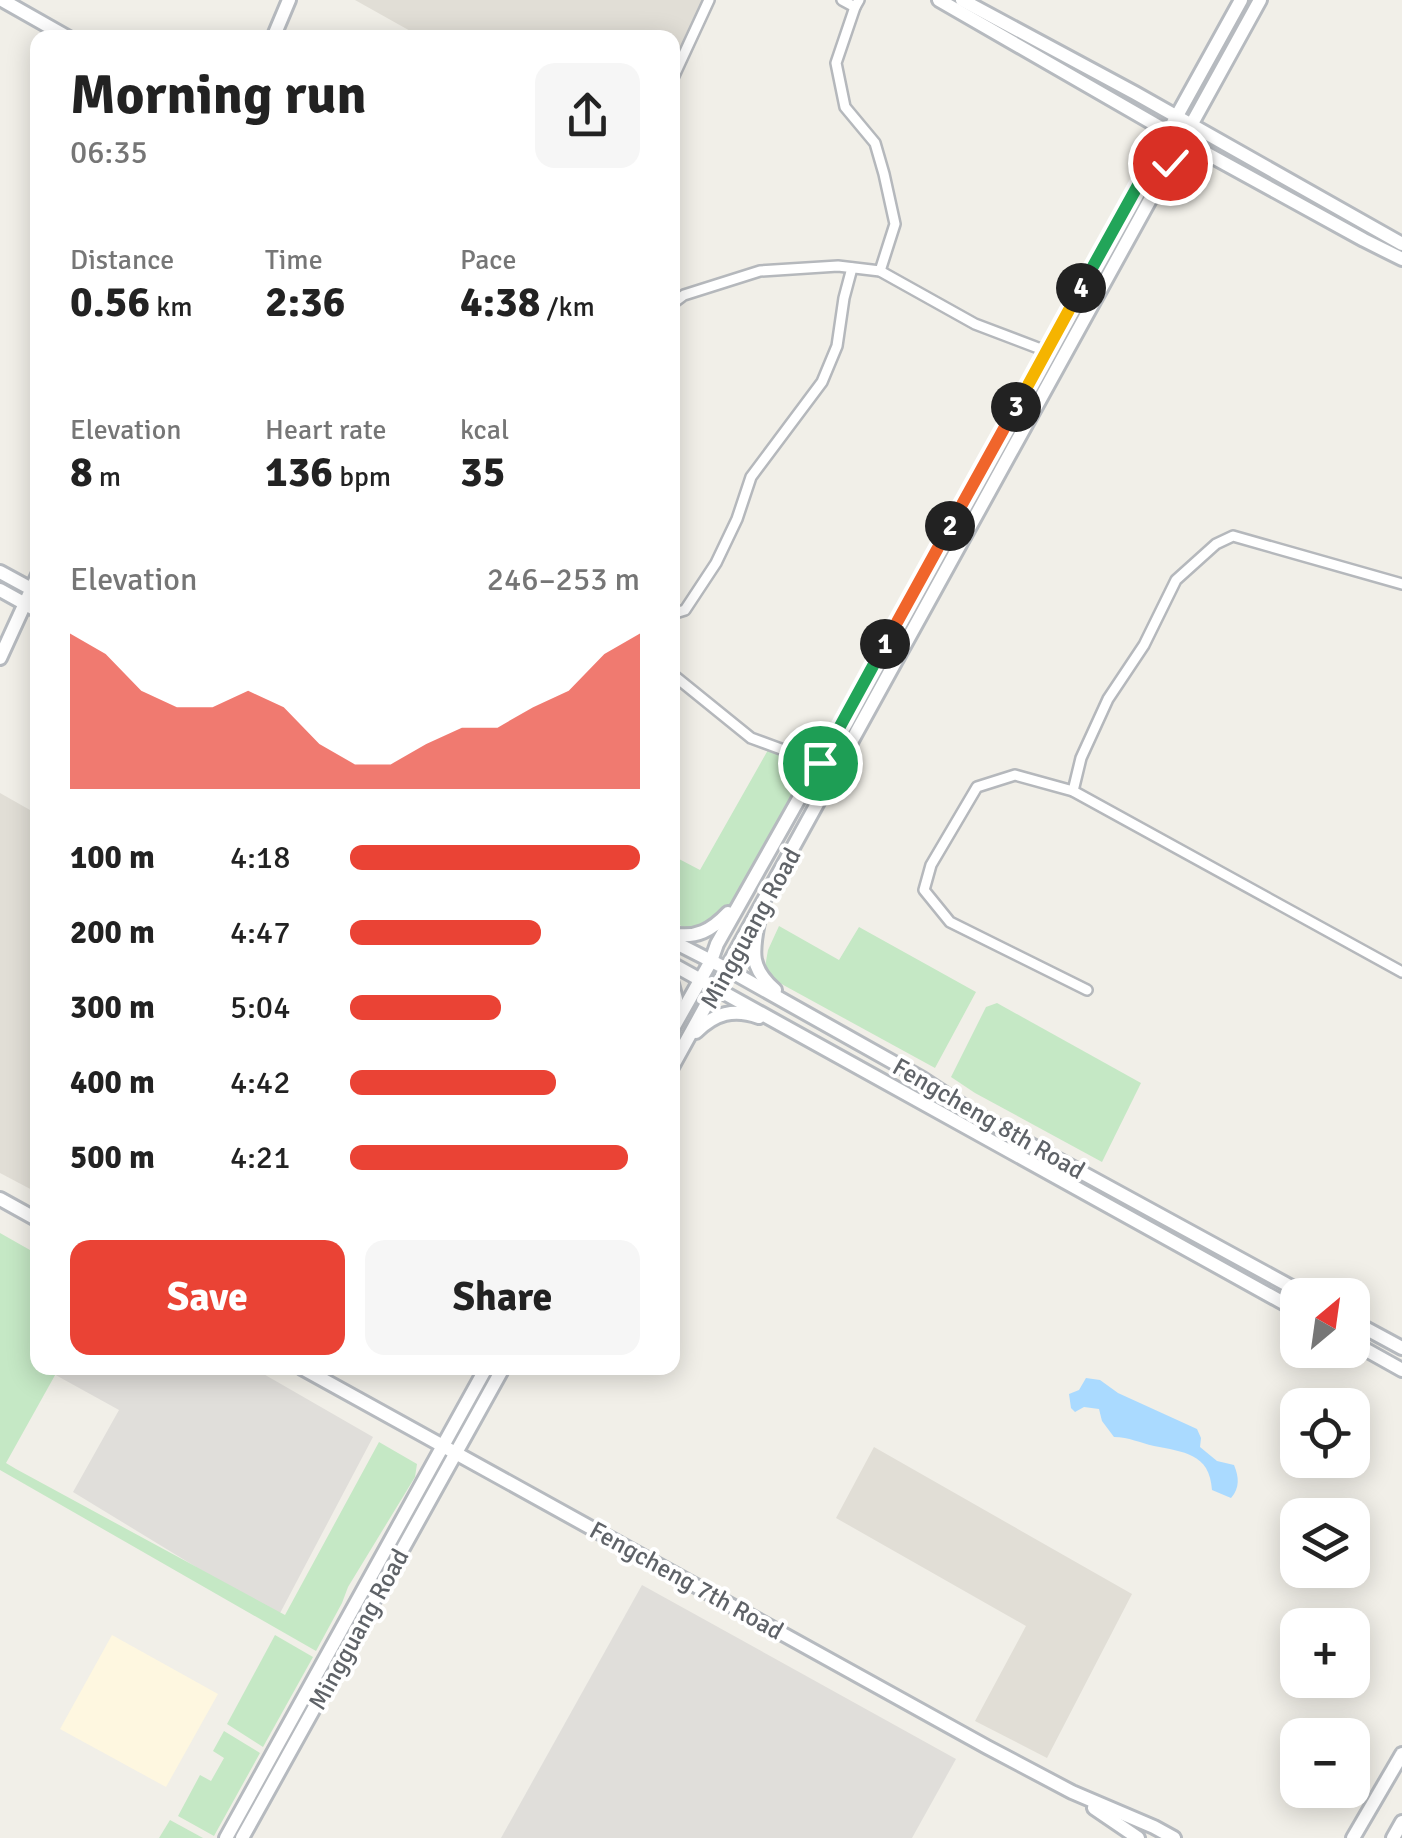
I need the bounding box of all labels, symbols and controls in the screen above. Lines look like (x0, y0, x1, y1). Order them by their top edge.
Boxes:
text: Morning run (70, 61, 367, 129)
button: share (535, 63, 640, 168)
pin (1128, 121, 1213, 206)
text: 06:35 (70, 133, 148, 172)
icon: check (1143, 136, 1198, 191)
text: Distance (70, 243, 174, 277)
text: Time (265, 243, 323, 277)
text: Pace (460, 243, 516, 277)
pin: 4 (1056, 263, 1106, 313)
text: 4 (1073, 271, 1089, 305)
text: 0.56 (70, 277, 150, 328)
text: 2:36 (265, 277, 345, 328)
text: 4:38 (460, 277, 540, 328)
text: km (150, 290, 193, 324)
text: /km (540, 290, 595, 324)
pin: 3 (991, 382, 1041, 432)
text: 3 (1008, 390, 1024, 424)
text: Elevation (70, 413, 182, 447)
text: Heart rate (265, 413, 387, 447)
text: kcal (460, 413, 509, 447)
text: 8 (70, 447, 93, 498)
text: 136 (265, 447, 333, 498)
text: 35 (460, 447, 505, 498)
text: m (93, 460, 121, 494)
text: bpm (333, 460, 391, 494)
pin: 2 (925, 501, 975, 551)
text: 2 (942, 509, 958, 543)
text: Elevation (70, 560, 197, 599)
text: 246–253 m (487, 560, 640, 599)
pin: 1 (860, 619, 910, 669)
text: 1 (877, 627, 893, 661)
pin (778, 721, 863, 806)
icon: arrive (793, 736, 848, 791)
text: 100 m (70, 838, 155, 877)
text: 4:18 (230, 838, 290, 877)
street label: Mingguang Road (693, 842, 807, 1014)
text: 200 m (70, 913, 155, 952)
text: 4:47 (230, 913, 290, 952)
text: 300 m (70, 988, 155, 1027)
text: 5:04 (230, 988, 290, 1027)
street label: Fengcheng 8th Road (887, 1051, 1090, 1186)
text: 400 m (70, 1063, 155, 1102)
text: 4:42 (230, 1063, 290, 1102)
text: 500 m (70, 1138, 155, 1177)
text: 4:21 (230, 1138, 290, 1177)
button: Save (70, 1240, 345, 1355)
button: Share (365, 1240, 640, 1355)
north arrow (1280, 1278, 1370, 1368)
map controls (1280, 1278, 1370, 1808)
button: locate (1280, 1388, 1370, 1478)
button: layers (1280, 1498, 1370, 1588)
street label: Fengcheng 7th Road (584, 1514, 789, 1647)
street label: Mingguang Road (301, 1543, 415, 1715)
button: + (1280, 1608, 1370, 1698)
button: − (1280, 1718, 1370, 1808)

